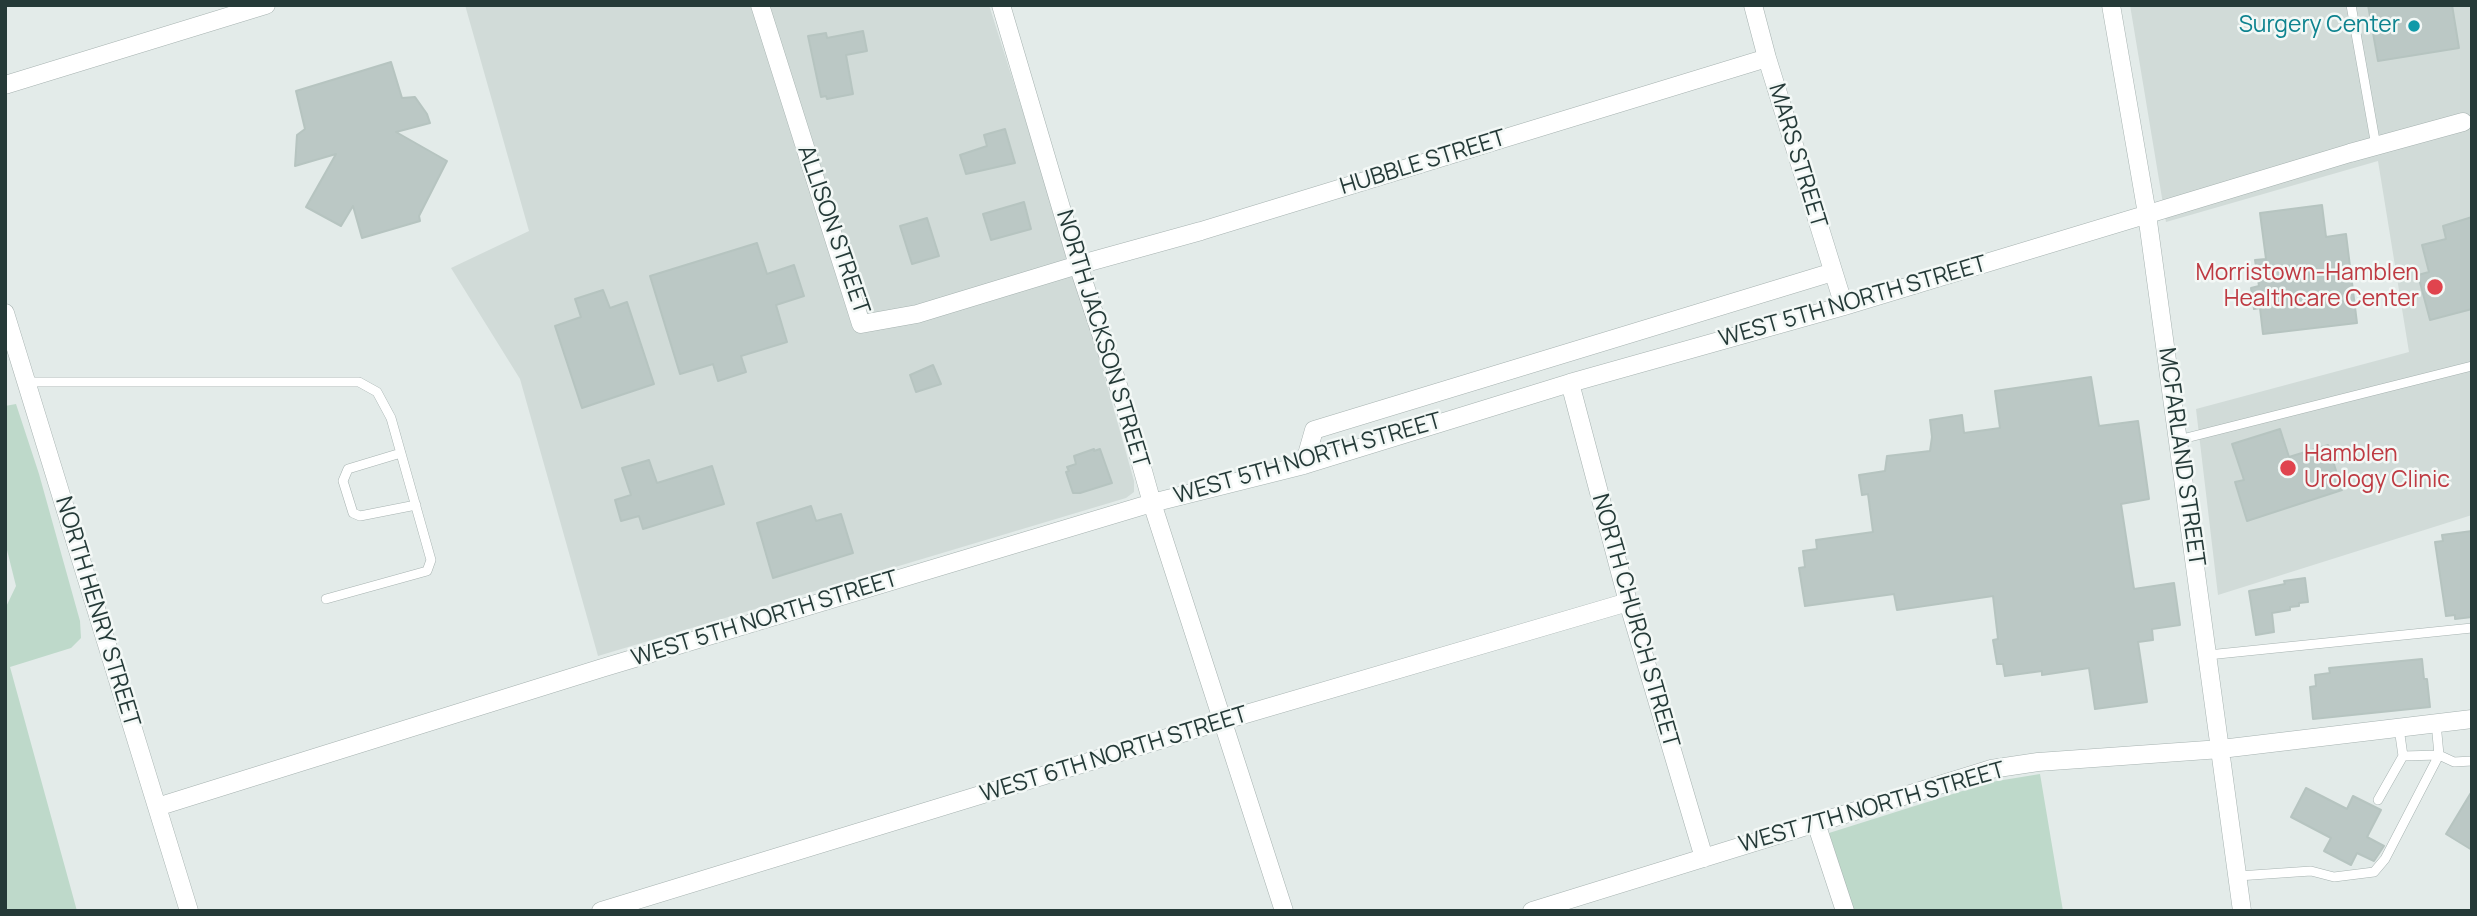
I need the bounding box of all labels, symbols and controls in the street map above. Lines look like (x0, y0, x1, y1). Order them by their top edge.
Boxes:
place label: Surgery Center (2239, 12, 2400, 40)
marker: Surgery Center (2406, 18, 2422, 34)
street label: MARS STREET (1762, 80, 1832, 232)
street label: HUBBLE STREET (1337, 125, 1509, 201)
street label: ALLISON STREET (791, 142, 875, 318)
street label: NORTH JACKSON STREET (1050, 207, 1154, 471)
street label: WEST 5TH NORTH STREET (1716, 251, 1990, 353)
place label: Morristown-Hamblen Healthcare Center (2195, 260, 2419, 314)
marker: Morristown-Hamblen Healthcare Center (2425, 277, 2445, 297)
street label: MCFARLAND STREET (2152, 346, 2210, 568)
street label: WEST 5TH NORTH STREET (1171, 408, 1445, 510)
place label: Hamblen Urology Clinic (2304, 441, 2450, 495)
marker: Hamblen Urology Clinic (2278, 458, 2298, 478)
street label: NORTH CHURCH STREET (1586, 491, 1684, 751)
street label: NORTH HENRY STREET (49, 493, 145, 731)
street label: WEST 5TH NORTH STREET (628, 565, 902, 673)
street label: WEST 6TH NORTH STREET (977, 701, 1251, 809)
street label: WEST 7TH NORTH STREET (1736, 757, 2008, 859)

